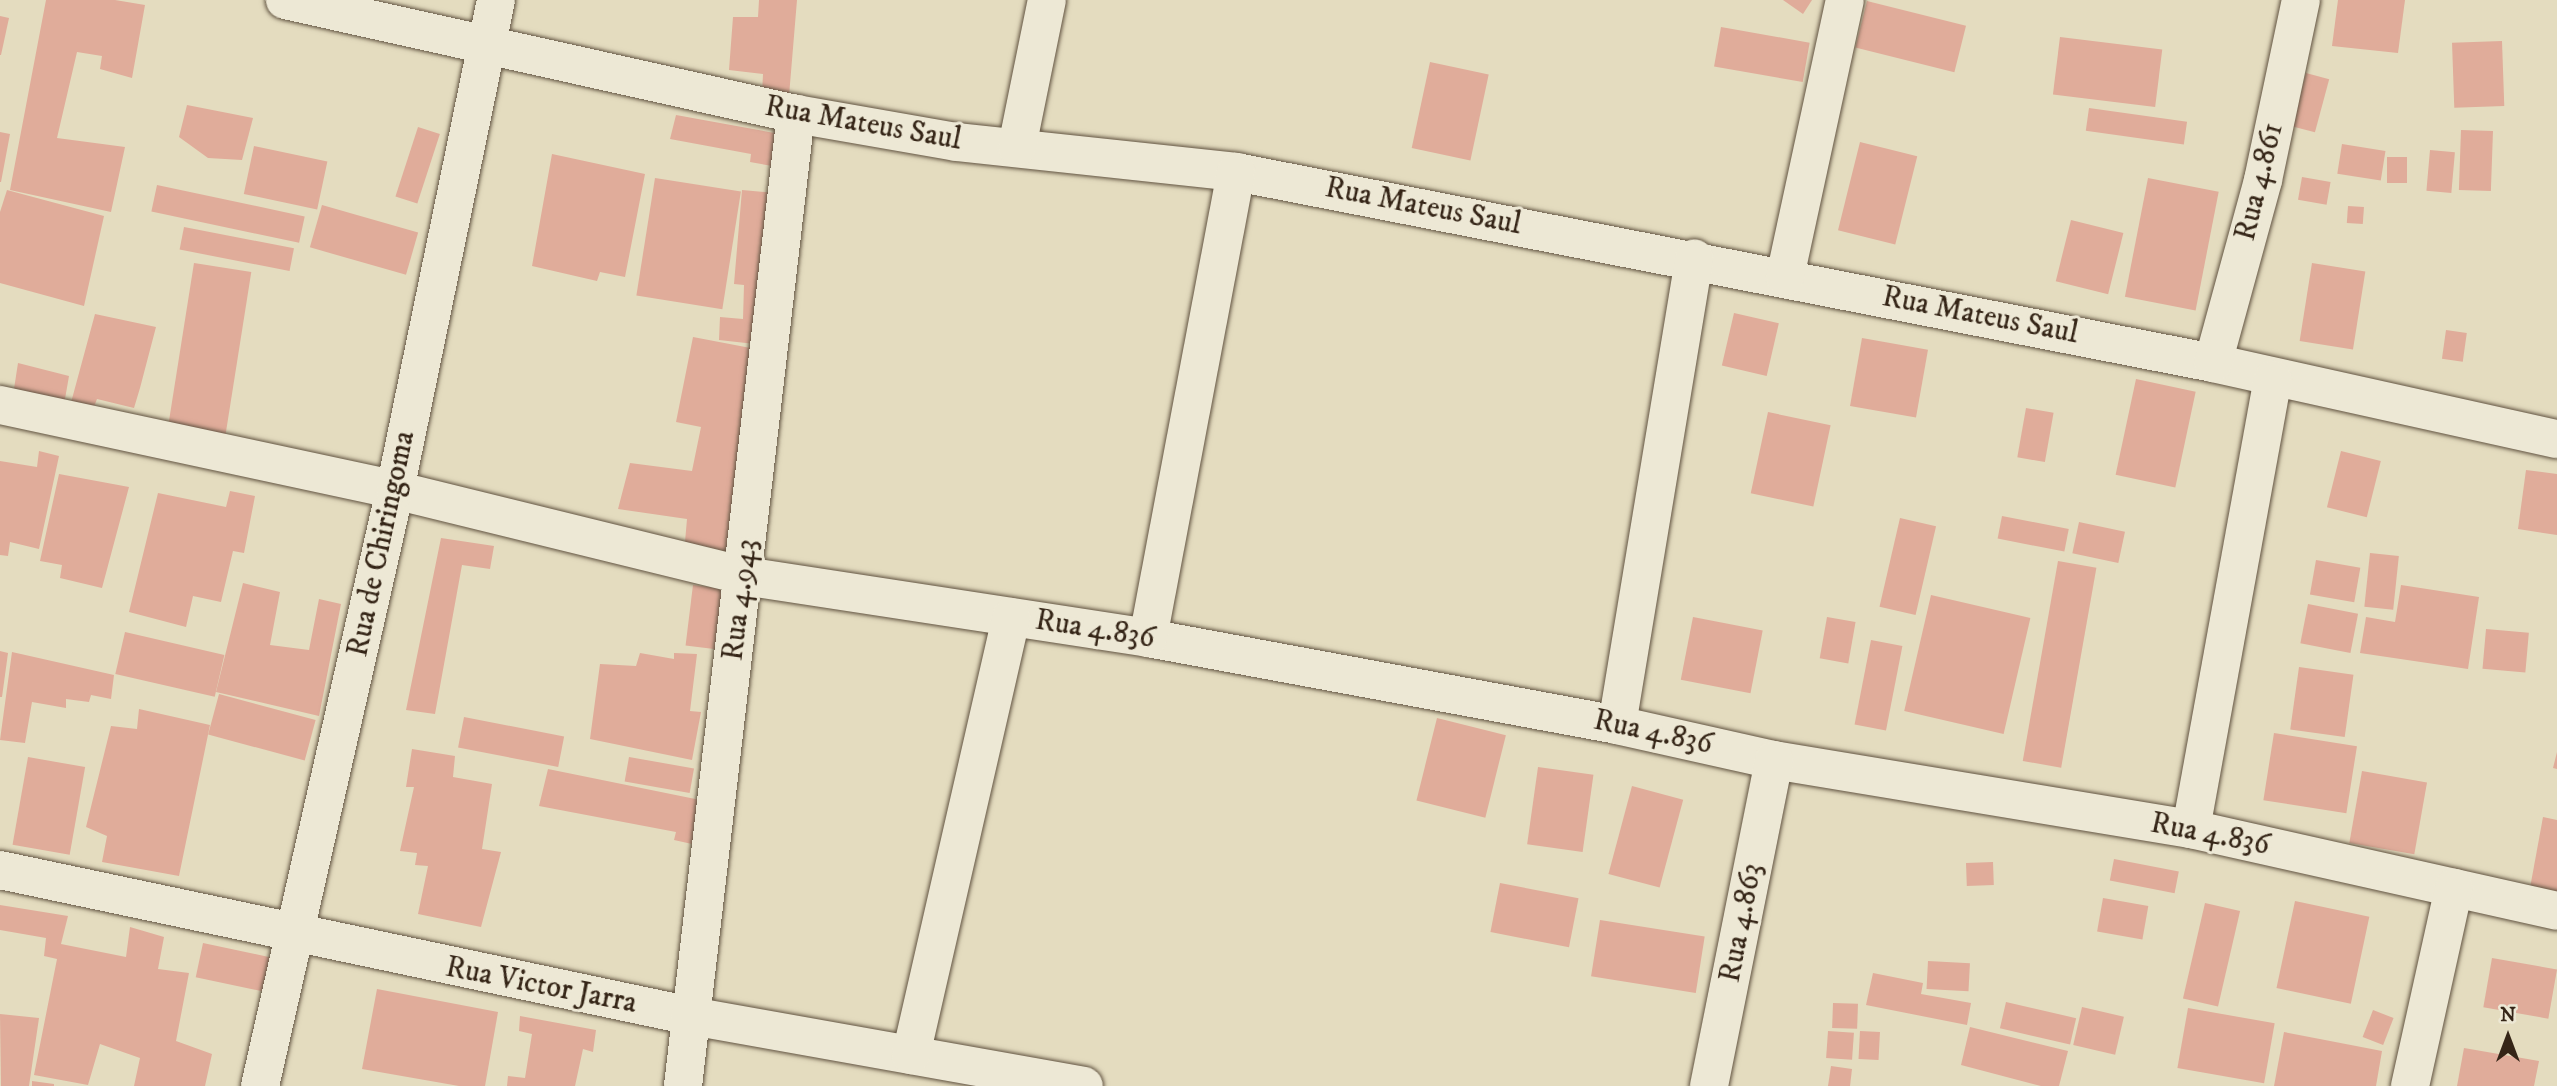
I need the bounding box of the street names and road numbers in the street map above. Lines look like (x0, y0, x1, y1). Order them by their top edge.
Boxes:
street label: Rua Mateus Saul (762, 89, 964, 159)
street label: Rua 4.861 (2228, 119, 2292, 245)
street label: Rua Mateus Saul (1322, 170, 1524, 244)
street label: Rua Mateus Saul (1879, 279, 2081, 353)
street label: Rua de Chiringoma (340, 428, 424, 660)
street label: Rua 4.943 (716, 537, 766, 663)
street label: Rua 4.836 (1033, 603, 1157, 657)
street label: Rua 4.836 (1590, 703, 1716, 763)
street label: Rua 4.836 (2147, 806, 2273, 864)
street label: Rua 4.863 (1713, 860, 1771, 986)
street label: Rua Victor Jarra (442, 950, 640, 1022)

